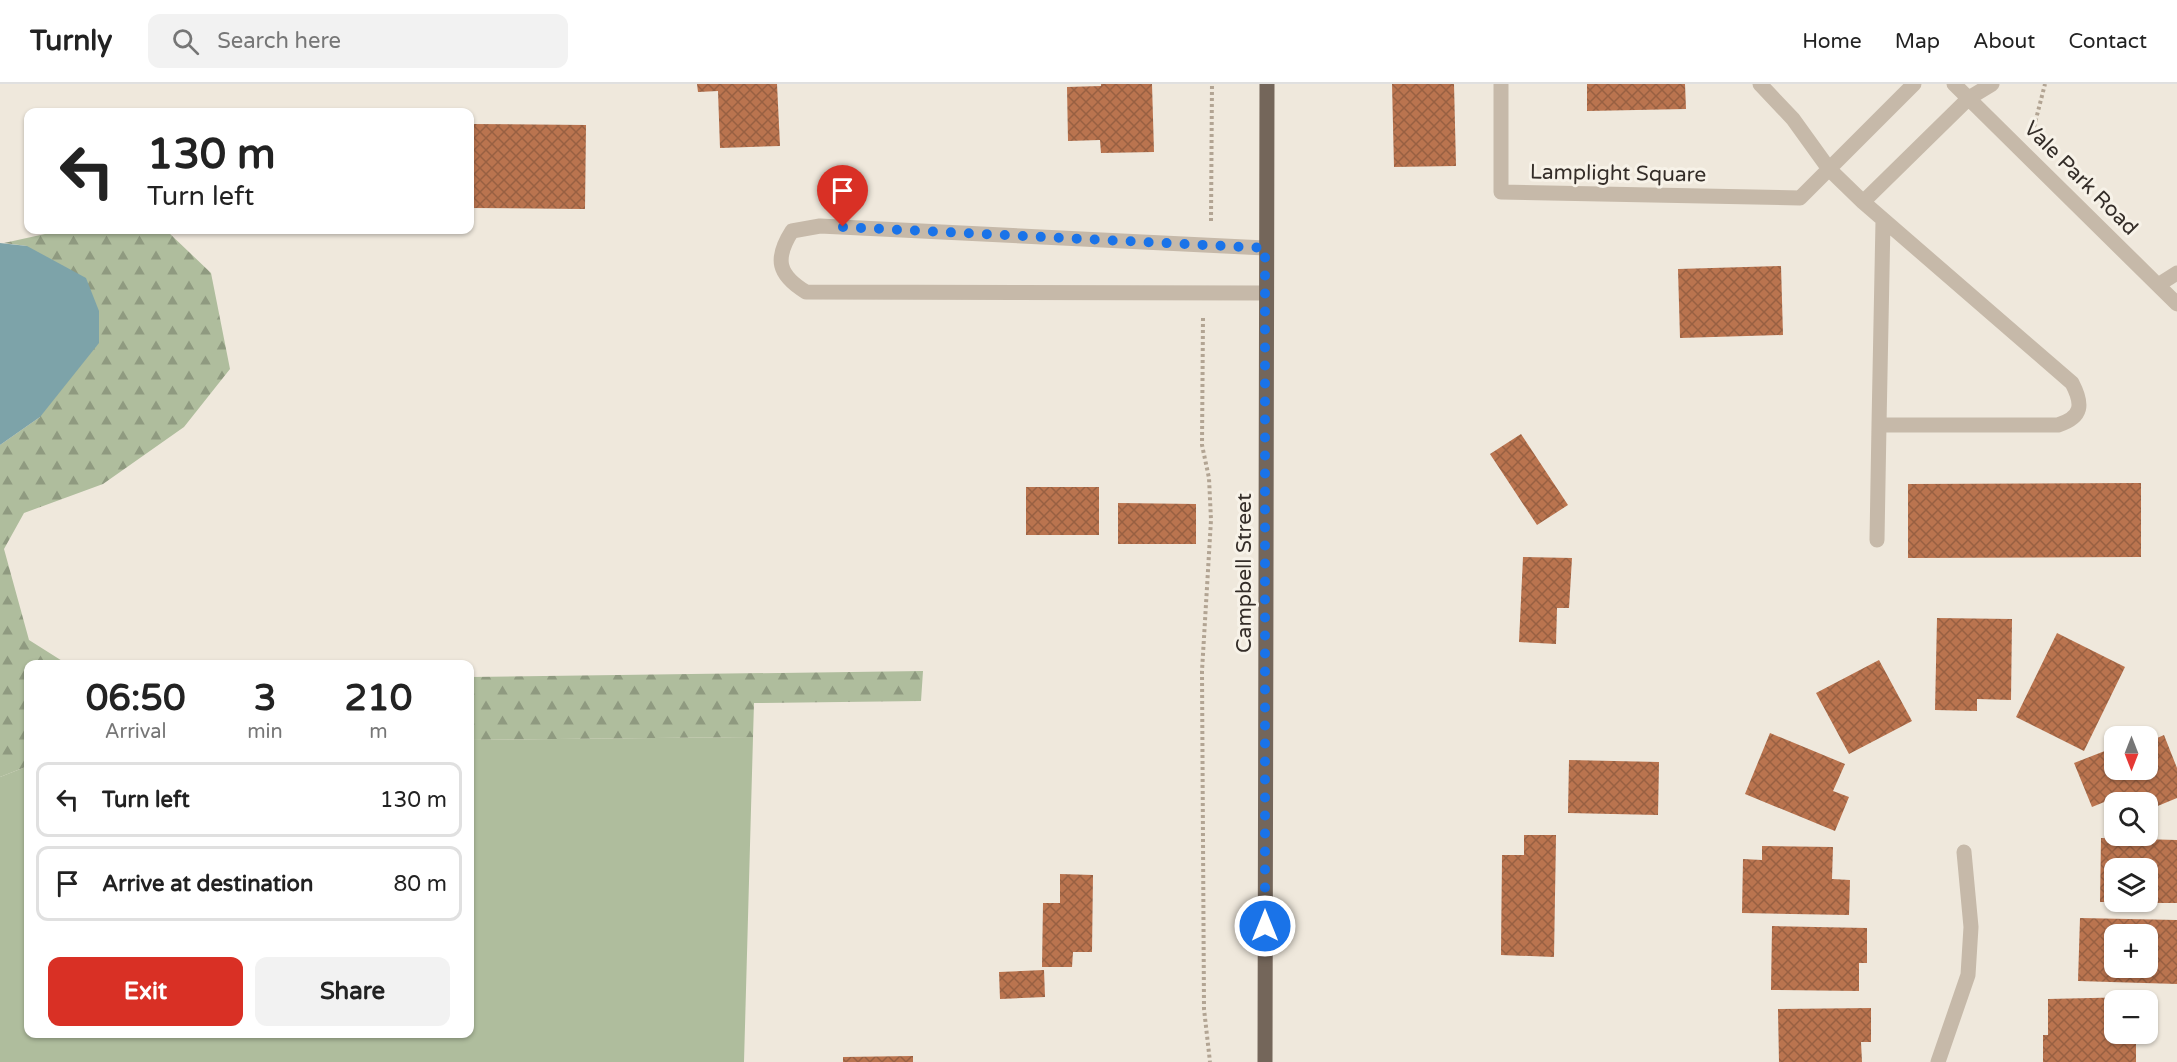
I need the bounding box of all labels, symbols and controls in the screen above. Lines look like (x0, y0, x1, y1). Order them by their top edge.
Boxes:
search box (148, 14, 568, 68)
text: Turnly (30, 24, 112, 58)
icon: search (169, 25, 202, 58)
text: Search here (217, 28, 341, 54)
text: Home (1802, 29, 1862, 54)
text: Map (1895, 29, 1940, 54)
text: About (1973, 29, 2035, 54)
text: Contact (2068, 29, 2147, 54)
street label: Vale Park Road (2018, 116, 2143, 241)
text: 130 m (147, 129, 276, 180)
icon: left (48, 132, 126, 210)
street label: Lamplight Square (1530, 159, 1707, 188)
pin (817, 165, 868, 227)
icon: arrive (826, 174, 859, 207)
text: Turn left (147, 180, 254, 213)
street label: Campbell Street (1232, 493, 1257, 653)
text: 06:50 (86, 677, 186, 720)
text: 3 (254, 677, 276, 720)
text: 210 (344, 677, 412, 720)
text: Arrival (105, 720, 167, 744)
text: min (247, 720, 283, 744)
text: m (369, 720, 388, 744)
north arrow (2104, 726, 2158, 780)
map controls (2104, 726, 2158, 1044)
icon: left (51, 783, 84, 816)
text: Turn left (102, 787, 190, 813)
text: 130 m (380, 787, 447, 813)
button: search (2104, 792, 2158, 846)
button: layers (2104, 858, 2158, 912)
icon: arrive (51, 867, 84, 900)
text: Arrive at destination (102, 871, 313, 897)
text: 80 m (393, 871, 447, 897)
position arrow (1233, 894, 1297, 958)
button: + (2104, 924, 2158, 978)
button: Exit (48, 957, 243, 1026)
button: Share (255, 957, 450, 1026)
button: − (2104, 990, 2158, 1044)

